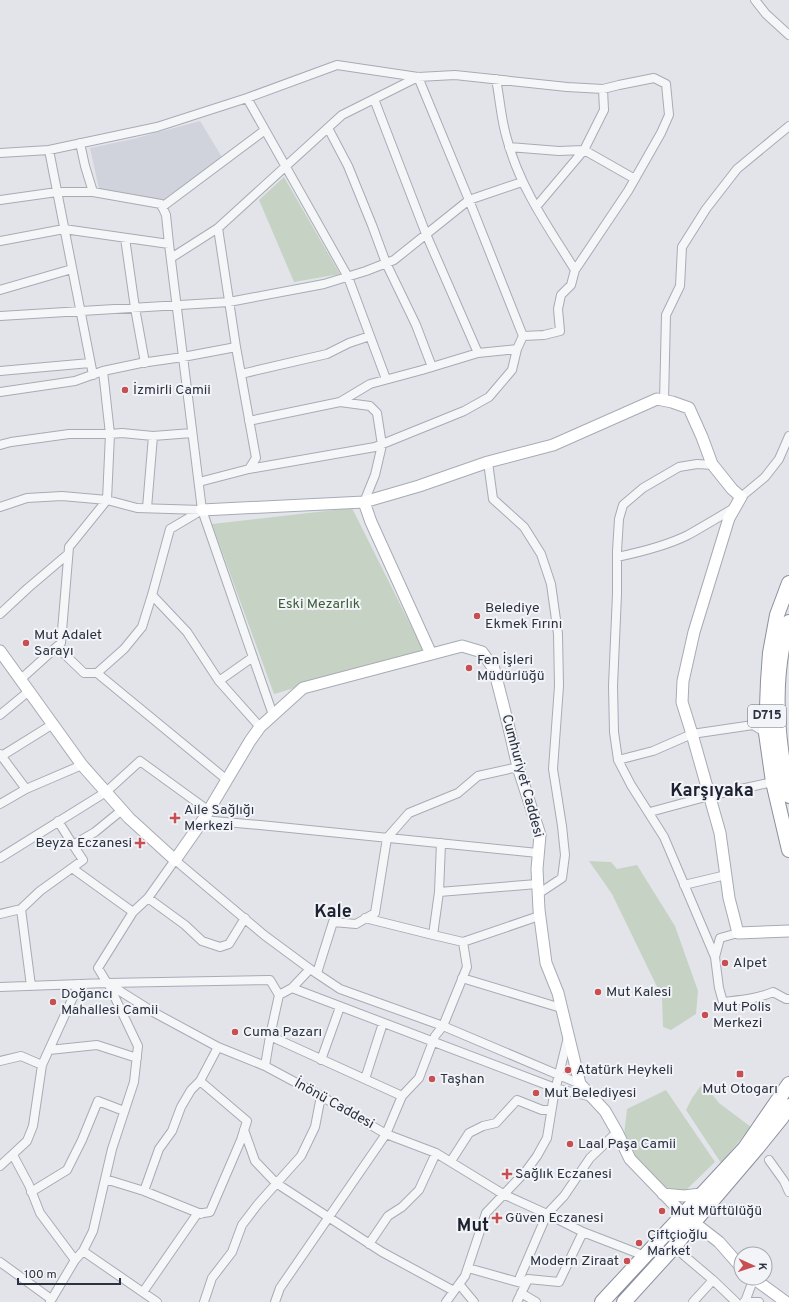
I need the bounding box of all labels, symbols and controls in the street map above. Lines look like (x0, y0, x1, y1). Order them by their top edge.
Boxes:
place label: İzmirli Camii (133, 381, 211, 399)
marker: İzmirli Camii (120, 385, 130, 395)
park label: Eski Mezarlık (278, 596, 360, 613)
place label: Belediye Ekmek Fırını (485, 600, 562, 633)
marker: Belediye Ekmek Fırını (472, 611, 482, 621)
place label: Mut Adalet Sarayı (34, 627, 102, 660)
marker: Mut Adalet Sarayı (21, 638, 31, 648)
place label: Fen İşleri Müdürlüğü (477, 651, 545, 685)
marker: Fen İşleri Müdürlüğü (464, 663, 474, 673)
road number: D715 (748, 705, 786, 727)
street label: Cumhuriyet Caddesi (497, 713, 547, 839)
district label: Karşıyaka (670, 780, 754, 803)
place label: Aile Sağlığı Merkezi (184, 802, 254, 835)
marker: Aile Sağlığı Merkezi (169, 812, 181, 824)
place label: Beyza Eczanesi (35, 835, 132, 852)
marker: Beyza Eczanesi (135, 838, 145, 848)
district label: Kale (314, 901, 352, 924)
place label: Alpet (733, 955, 767, 972)
marker: Alpet (720, 958, 730, 968)
place label: Mut Kalesi (606, 984, 671, 1001)
place label: Doğancı Mahallesi Camii (61, 986, 158, 1019)
marker: Mut Kalesi (593, 987, 603, 997)
marker: Doğancı Mahallesi Camii (48, 997, 58, 1007)
place label: Mut Polis Merkezi (713, 999, 771, 1032)
marker: Mut Polis Merkezi (700, 1010, 710, 1020)
place label: Cuma Pazarı (243, 1024, 322, 1041)
marker: Cuma Pazarı (230, 1027, 240, 1037)
place label: Atatürk Heykeli (576, 1062, 673, 1079)
marker: Atatürk Heykeli (563, 1065, 573, 1075)
marker: Mut Otogarı (735, 1069, 745, 1079)
place label: Taşhan (440, 1071, 485, 1088)
street label: İnönü Caddesi (291, 1074, 378, 1133)
marker: Taşhan (427, 1074, 437, 1084)
place label: Mut Otogarı (702, 1081, 778, 1098)
place label: Mut Belediyesi (544, 1085, 636, 1102)
marker: Mut Belediyesi (531, 1088, 541, 1098)
place label: Laal Paşa Camii (578, 1136, 676, 1153)
marker: Laal Paşa Camii (565, 1139, 575, 1149)
place label: Sağlık Eczanesi (515, 1166, 612, 1183)
marker: Sağlık Eczanesi (502, 1169, 512, 1179)
place label: Mut Müftülüğü (670, 1203, 762, 1220)
marker: Mut Müftülüğü (657, 1206, 667, 1216)
place label: Güven Eczanesi (505, 1210, 603, 1227)
marker: Güven Eczanesi (492, 1213, 502, 1223)
district label: Mut (457, 1215, 489, 1238)
place label: Çiftçioğlu Market (647, 1227, 708, 1260)
marker: Çiftçioğlu Market (634, 1238, 644, 1248)
north arrow (733, 1246, 773, 1286)
place label: Modern Ziraat (530, 1253, 619, 1270)
marker: Modern Ziraat (622, 1256, 632, 1266)
scale bar (18, 1260, 120, 1286)
text: K (755, 1262, 769, 1271)
text: 100 m (24, 1267, 57, 1283)

